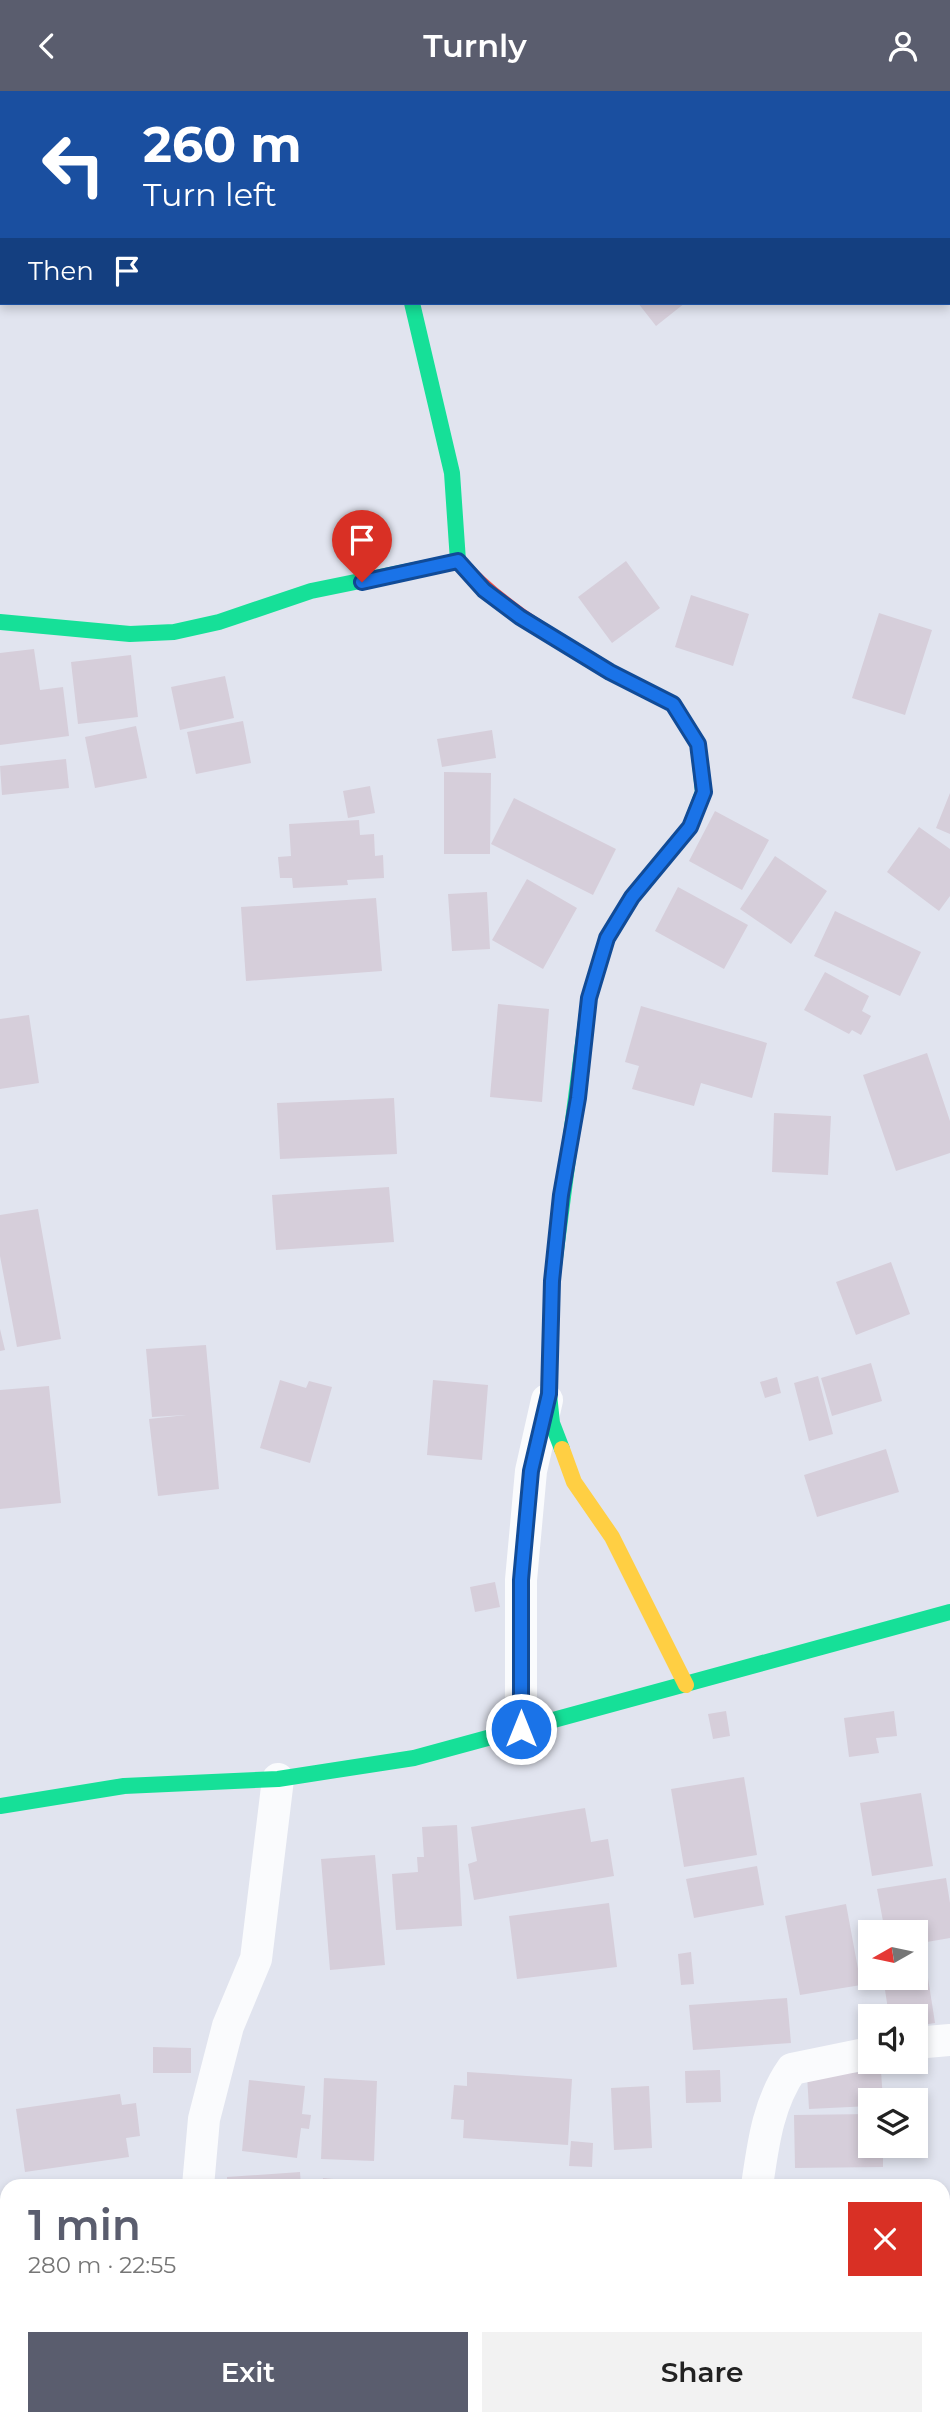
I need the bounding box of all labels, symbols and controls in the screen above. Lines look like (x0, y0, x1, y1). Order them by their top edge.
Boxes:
text: Turnly (423, 26, 527, 65)
icon: back (28, 27, 66, 65)
icon: person (884, 27, 922, 65)
text: 260 m (143, 115, 302, 174)
icon: left (28, 119, 119, 210)
text: Turn left (143, 175, 277, 214)
icon: arrive (108, 252, 146, 290)
text: Then (28, 255, 94, 287)
pin (332, 510, 392, 582)
icon: arrive (343, 521, 381, 559)
position arrow (484, 1692, 558, 1766)
north arrow (858, 1920, 928, 1990)
map controls (858, 1920, 928, 2158)
button: sound (858, 2004, 928, 2074)
button: layers (858, 2088, 928, 2158)
text: 1 min (28, 2199, 141, 2251)
button: close (848, 2202, 922, 2276)
text: 280 m · 22:55 (28, 2251, 176, 2279)
button: Exit (28, 2332, 468, 2412)
button: Share (482, 2332, 922, 2412)

